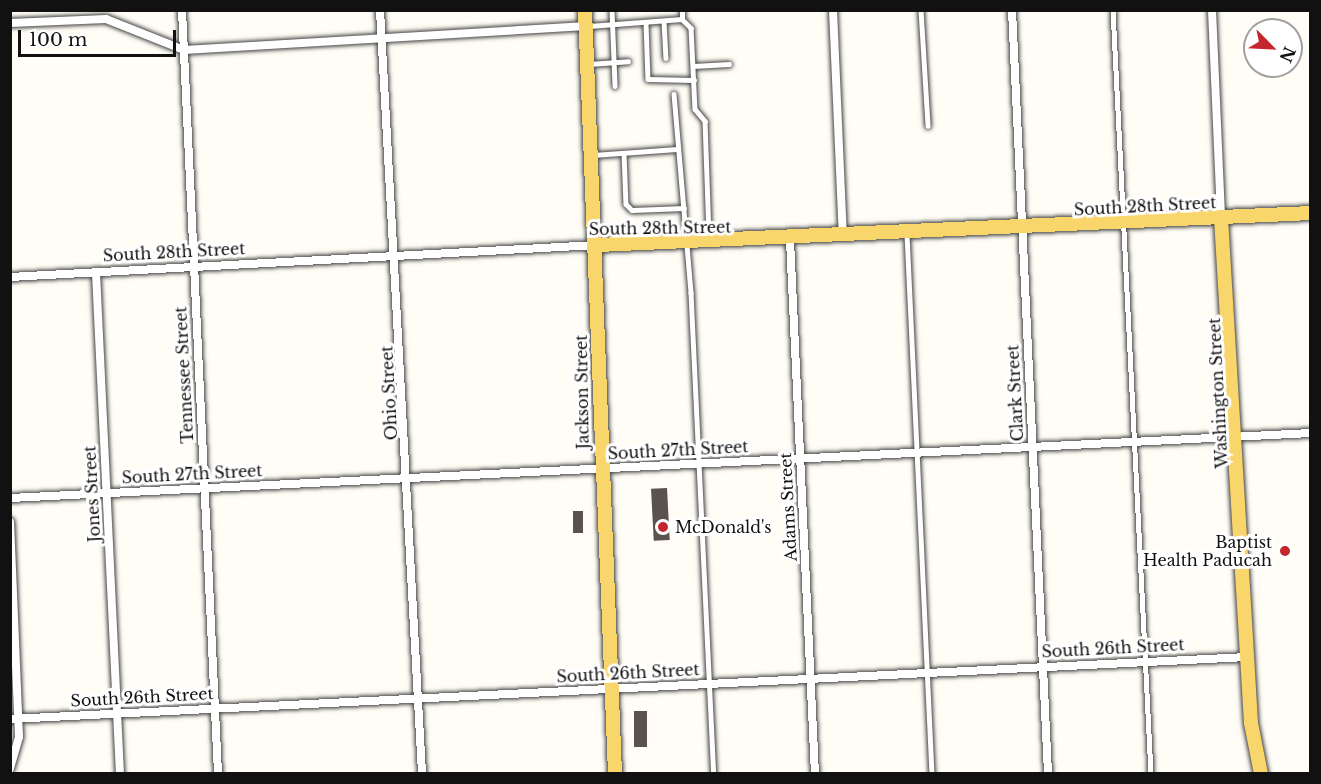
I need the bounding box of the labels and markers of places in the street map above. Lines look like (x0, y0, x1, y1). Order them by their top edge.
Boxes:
place label: McDonald's (675, 517, 772, 537)
marker: McDonald's (656, 520, 670, 534)
place label: Baptist Health Paducah (1143, 532, 1272, 570)
marker: Baptist Health Paducah (1276, 542, 1294, 560)

